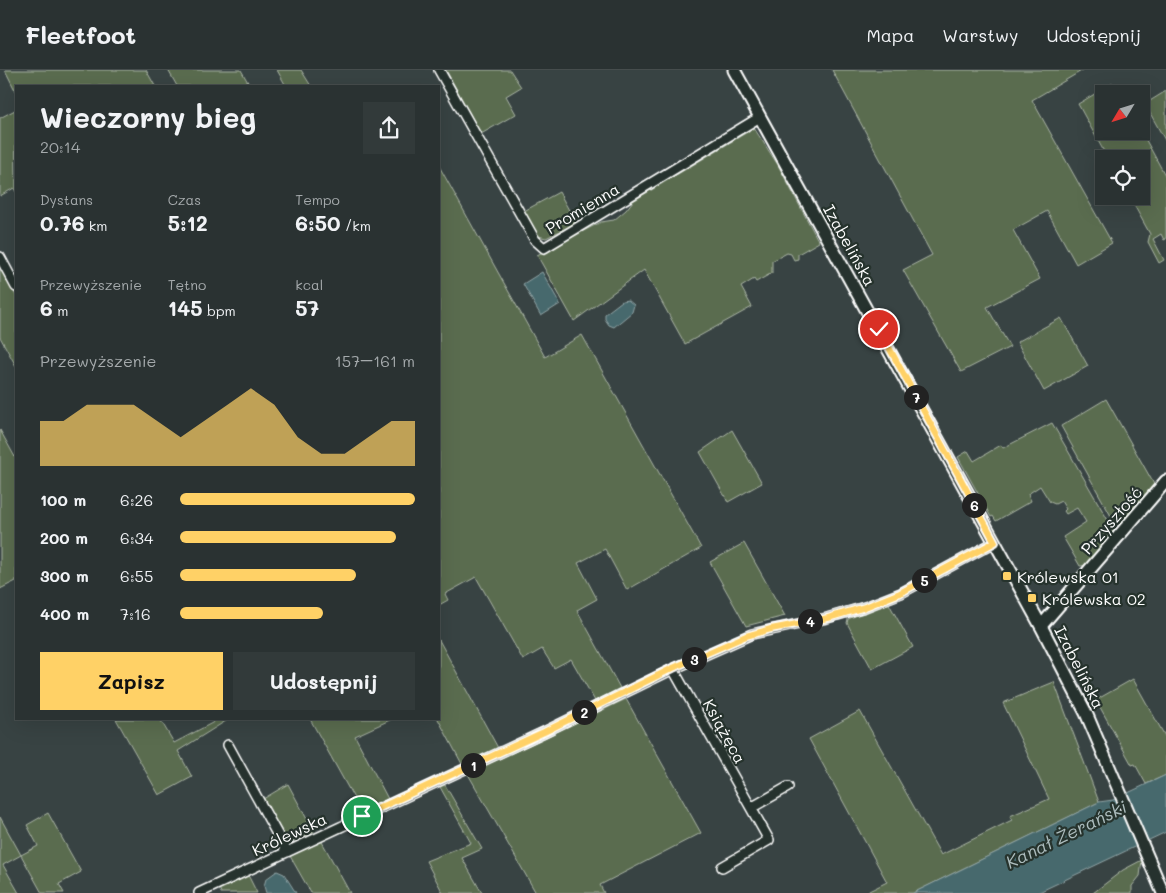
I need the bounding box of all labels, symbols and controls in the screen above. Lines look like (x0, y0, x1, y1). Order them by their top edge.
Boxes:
text: Fleetfoot (25, 19, 136, 50)
text: Mapa (866, 23, 914, 47)
text: Warstwy (942, 23, 1018, 47)
text: Udostępnij (1046, 23, 1141, 47)
north arrow (1095, 85, 1150, 140)
map controls (1095, 85, 1150, 205)
text: Wieczorny bieg (40, 99, 256, 135)
button: share (363, 102, 415, 154)
text: 20:14 (40, 136, 80, 157)
button: locate (1095, 150, 1150, 205)
street label: Promienna (541, 178, 623, 238)
text: Dystans (40, 190, 93, 209)
text: Czas (168, 190, 201, 209)
text: Tempo (295, 190, 340, 209)
street label: Izabelińska (819, 201, 881, 289)
text: 0.76 (40, 209, 84, 236)
text: 5:12 (168, 209, 208, 236)
text: 6:50 (295, 209, 340, 236)
text: km (84, 216, 107, 235)
text: /km (340, 216, 371, 235)
text: Przewyższenie (40, 275, 142, 294)
text: Tętno (168, 275, 206, 294)
text: kcal (295, 275, 323, 294)
text: 6 (40, 294, 53, 321)
text: 145 (168, 294, 203, 321)
text: 57 (295, 294, 319, 321)
text: m (53, 301, 68, 320)
text: bpm (203, 301, 236, 320)
pin (858, 308, 900, 350)
icon: check (865, 315, 893, 343)
text: Przewyższenie (40, 350, 157, 371)
text: 157–161 m (335, 350, 415, 371)
pin: 7 (904, 384, 928, 410)
text: 7 (913, 388, 920, 407)
street label: Przyszłość (1076, 482, 1146, 558)
text: 100 m (40, 489, 86, 510)
text: 6:26 (120, 489, 153, 510)
pin: 6 (962, 492, 986, 518)
text: 6 (970, 496, 979, 515)
text: 200 m (40, 527, 88, 548)
text: 6:34 (120, 527, 153, 548)
text: 300 m (40, 565, 89, 586)
text: 6:55 (120, 565, 153, 586)
place label: Królewska 01 (1017, 566, 1119, 587)
pin: 5 (912, 568, 936, 592)
marker: Królewska 01 (1001, 570, 1013, 582)
text: 5 (920, 571, 929, 590)
place label: Królewska 02 (1042, 588, 1146, 609)
marker: Królewska 02 (1026, 592, 1038, 604)
text: 400 m (40, 603, 89, 624)
text: 7:16 (120, 603, 151, 624)
pin: 4 (798, 608, 822, 634)
text: 4 (806, 612, 815, 631)
street label: Izabelińska (1050, 622, 1110, 712)
pin: 3 (682, 646, 706, 672)
text: 3 (690, 650, 699, 669)
button: Zapisz (40, 652, 223, 710)
button: Udostępnij (233, 652, 415, 710)
street label: Książęca (699, 695, 751, 767)
pin: 2 (572, 700, 596, 724)
text: 2 (581, 703, 588, 722)
pin: 1 (460, 752, 486, 778)
text: 1 (470, 756, 477, 775)
water label: Kanał Żerański (1001, 794, 1131, 874)
pin (341, 795, 383, 837)
icon: arrive (348, 802, 376, 830)
street label: Królewska (248, 808, 330, 860)

